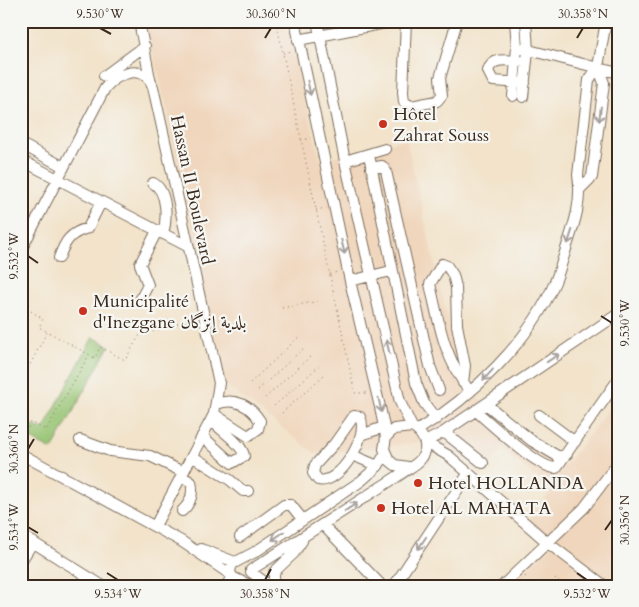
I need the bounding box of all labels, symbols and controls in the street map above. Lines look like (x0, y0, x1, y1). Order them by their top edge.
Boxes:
text: 9.530°W (76, 6, 124, 22)
text: 30.360°N (246, 6, 297, 22)
text: 30.358°N (558, 6, 609, 22)
one-way arrow (304, 80, 314, 96)
place label: Hôtel Zahrat Souss (393, 102, 489, 148)
one-way arrow (595, 106, 605, 122)
street label: Hassan II Boulevard (164, 113, 220, 268)
marker: Hôtel Zahrat Souss (377, 118, 389, 130)
one-way arrow (565, 228, 574, 244)
text: 9.532°W (6, 232, 22, 280)
one-way arrow (339, 238, 348, 254)
place label: Municipalité d'Inezgane بلدية إنزگان (93, 289, 246, 335)
text: 9.530°W (617, 299, 633, 347)
marker: Municipalité d'Inezgane بلدية إنزگان (77, 305, 89, 317)
one-way arrow (383, 339, 392, 355)
one-way arrow (546, 352, 560, 362)
one-way arrow (482, 368, 494, 381)
one-way arrow (376, 397, 385, 413)
text: 30.360°N (6, 423, 22, 474)
place label: Hotel HOLLANDA (428, 471, 584, 496)
marker: Hotel HOLLANDA (412, 477, 424, 489)
text: 30.356°N (617, 494, 633, 545)
place label: Hotel AL MAHATA (391, 496, 551, 521)
one-way arrow (344, 502, 358, 512)
marker: Hotel AL MAHATA (375, 502, 387, 514)
text: 9.534°W (6, 503, 22, 551)
one-way arrow (271, 531, 285, 541)
one-way arrow (417, 536, 427, 550)
text: 9.534°W (94, 586, 142, 602)
text: 30.358°N (240, 586, 291, 602)
text: 9.532°W (563, 586, 611, 602)

